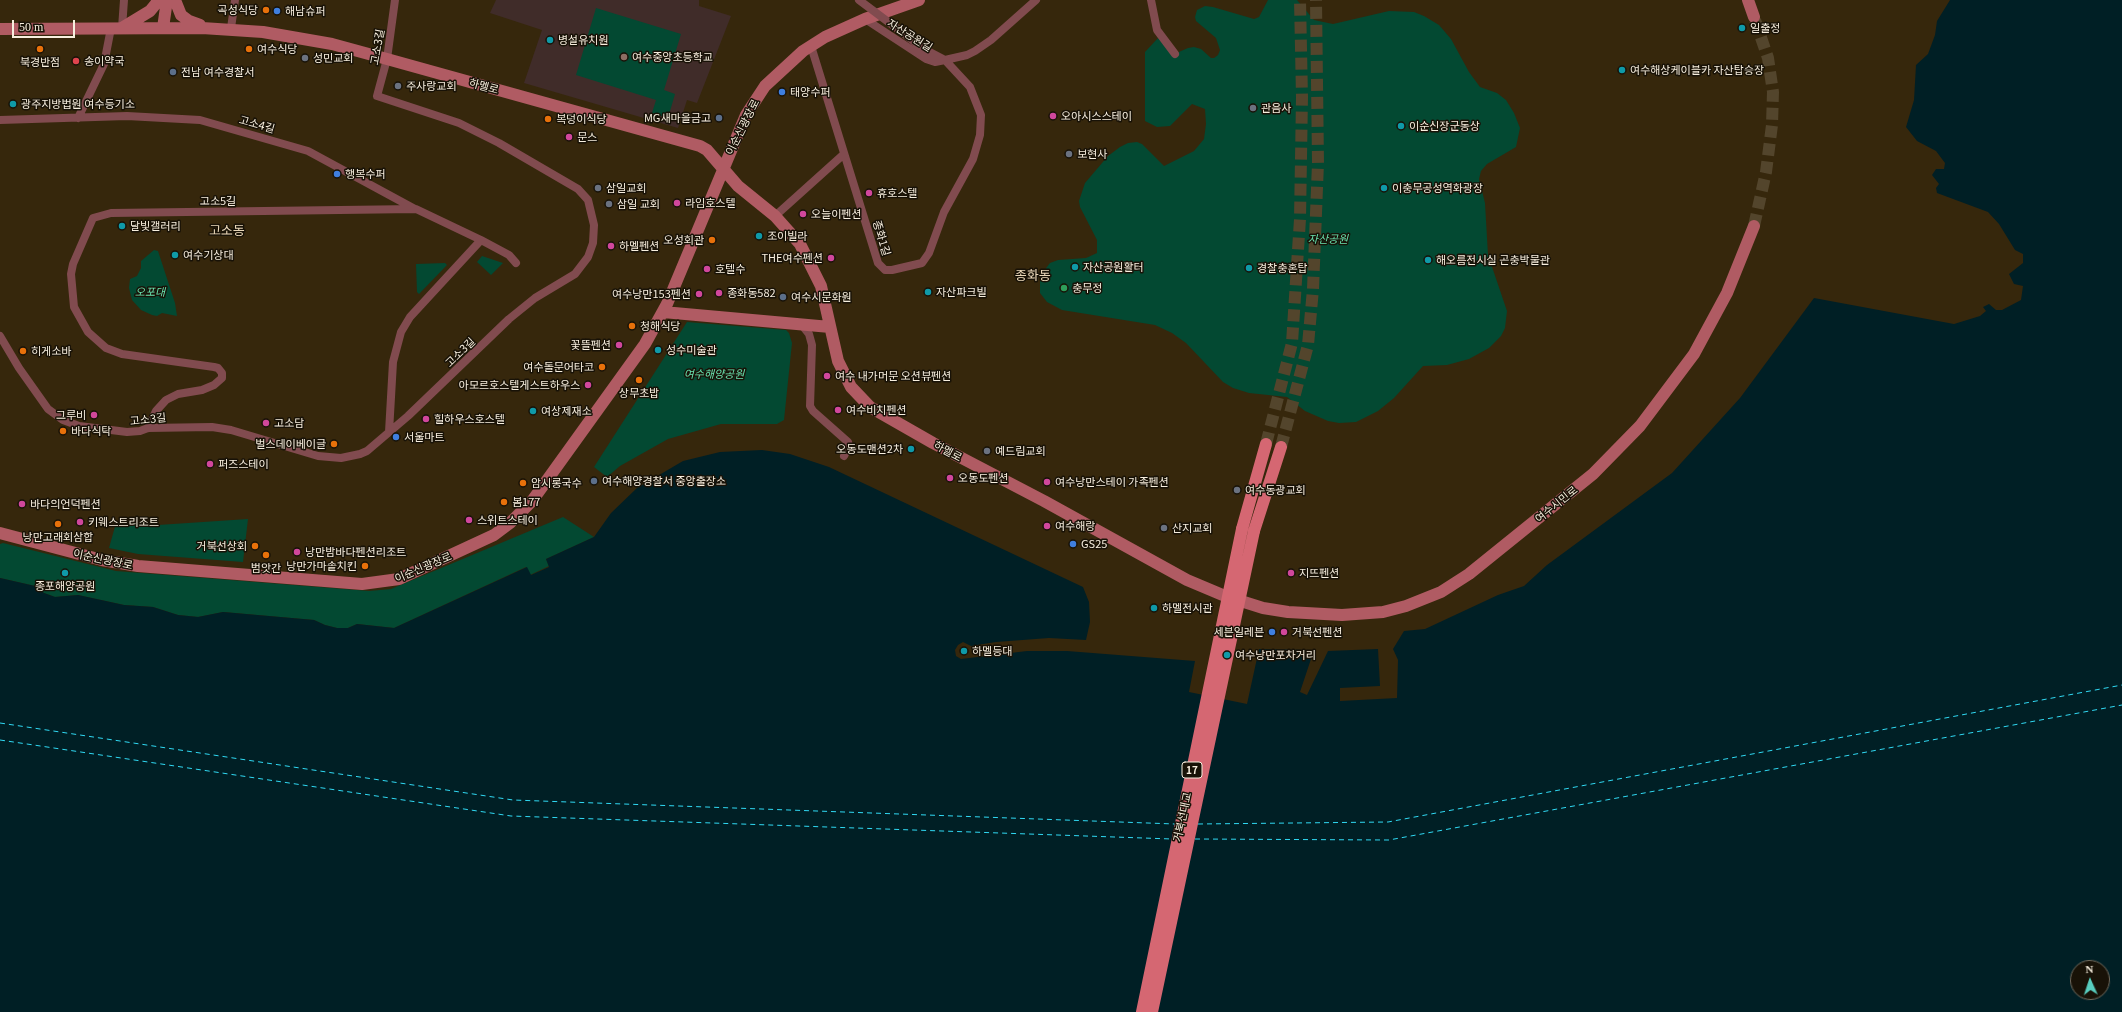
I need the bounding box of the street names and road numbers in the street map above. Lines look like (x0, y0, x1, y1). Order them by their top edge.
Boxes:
street label: 자산공원길 (885, 16, 935, 54)
street label: 고소3길 (367, 28, 387, 66)
street label: 하멜로 (468, 76, 500, 96)
street label: 이순신광장로 (722, 97, 762, 157)
street label: 고소4길 (238, 113, 276, 135)
street label: 고소5길 (200, 194, 236, 208)
street label: 종화1길 (870, 219, 894, 257)
street label: 고소3길 (442, 335, 478, 369)
street label: 고소3길 (129, 411, 167, 427)
street label: 하멜로 (931, 438, 965, 464)
street label: 여수시민로 (1532, 483, 1580, 525)
street label: 이순신광장로 (72, 546, 134, 572)
street label: 이순신광장로 (392, 549, 454, 585)
road number: 17 (1182, 762, 1202, 778)
street label: 거북선대교 (1170, 791, 1194, 843)

